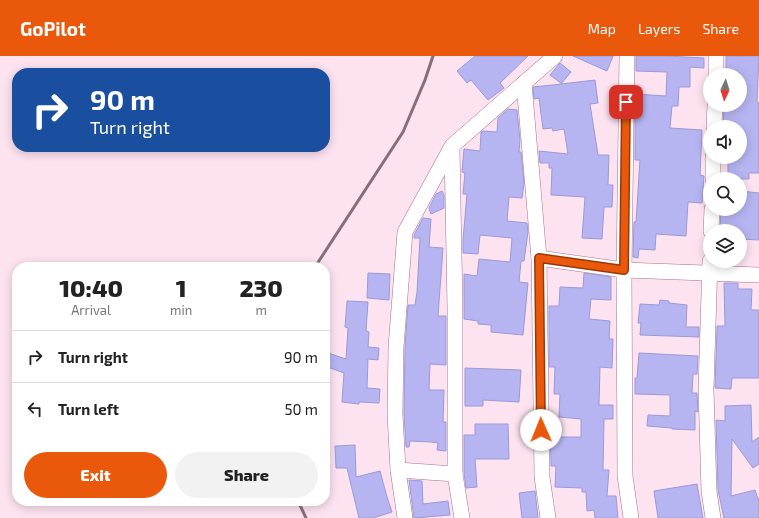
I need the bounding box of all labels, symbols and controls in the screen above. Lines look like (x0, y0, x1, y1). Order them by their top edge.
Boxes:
text: GoPilot (20, 17, 86, 40)
text: Map (588, 20, 616, 37)
text: Layers (638, 20, 680, 37)
text: Share (702, 20, 739, 37)
north arrow (703, 68, 747, 112)
map controls (703, 68, 747, 268)
text: 90 m (90, 82, 155, 116)
icon: right (24, 84, 76, 136)
pin (609, 85, 643, 119)
icon: arrive (615, 91, 637, 113)
text: Turn right (90, 116, 170, 138)
button: sound (703, 120, 747, 164)
button: search (703, 172, 747, 216)
button: layers (703, 224, 747, 268)
text: 10:40 (59, 273, 123, 302)
text: 1 (176, 273, 187, 302)
text: 230 (239, 273, 283, 302)
text: Arrival (71, 302, 111, 318)
text: min (170, 302, 192, 318)
text: m (255, 302, 267, 318)
icon: right (24, 346, 46, 368)
text: Turn right (58, 348, 128, 366)
text: 90 m (284, 348, 318, 366)
icon: left (24, 398, 46, 420)
text: Turn left (58, 400, 119, 418)
text: 50 m (284, 400, 318, 418)
position arrow (520, 409, 562, 451)
button: Exit (24, 452, 167, 498)
button: Share (175, 452, 318, 498)

